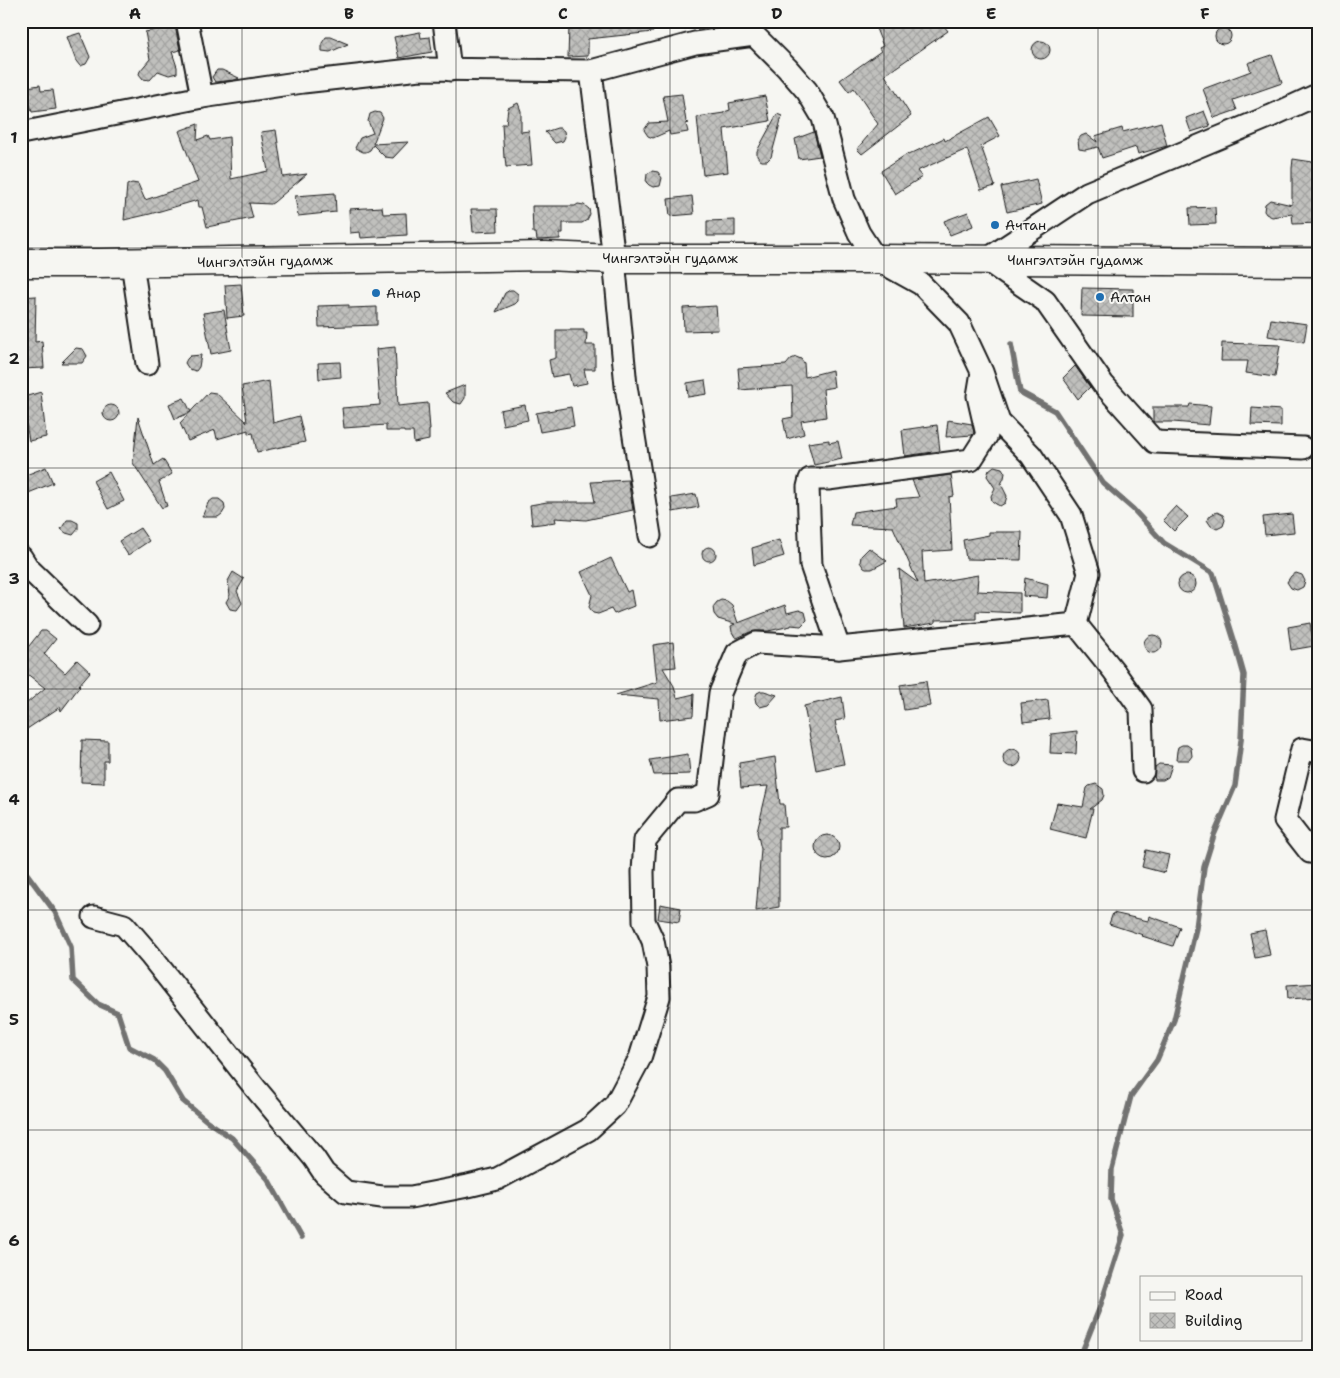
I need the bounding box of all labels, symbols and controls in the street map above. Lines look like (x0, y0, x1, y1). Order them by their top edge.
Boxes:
text: A (129, 3, 141, 24)
text: B (344, 3, 354, 24)
text: C (558, 3, 568, 24)
text: D (771, 3, 783, 24)
text: E (986, 3, 996, 24)
text: F (1200, 3, 1210, 24)
text: 1 (10, 127, 18, 148)
place label: Ачтан (1005, 216, 1046, 234)
marker: Ачтан (989, 219, 1001, 231)
street label: Чингэлтэйн гудамж (602, 249, 738, 267)
street label: Чингэлтэйн гудамж (197, 251, 334, 271)
street label: Чингэлтэйн гудамж (1007, 251, 1143, 269)
place label: Анар (386, 284, 421, 302)
marker: Анар (370, 287, 382, 299)
place label: Алтан (1110, 288, 1151, 306)
marker: Алтан (1094, 291, 1106, 303)
text: 2 (8, 348, 20, 369)
text: 3 (8, 568, 20, 589)
text: 4 (8, 789, 20, 810)
text: 5 (9, 1009, 19, 1030)
text: 6 (8, 1230, 20, 1251)
legend (1140, 1276, 1302, 1340)
text: Road (1185, 1285, 1223, 1305)
text: Building (1185, 1311, 1242, 1331)

